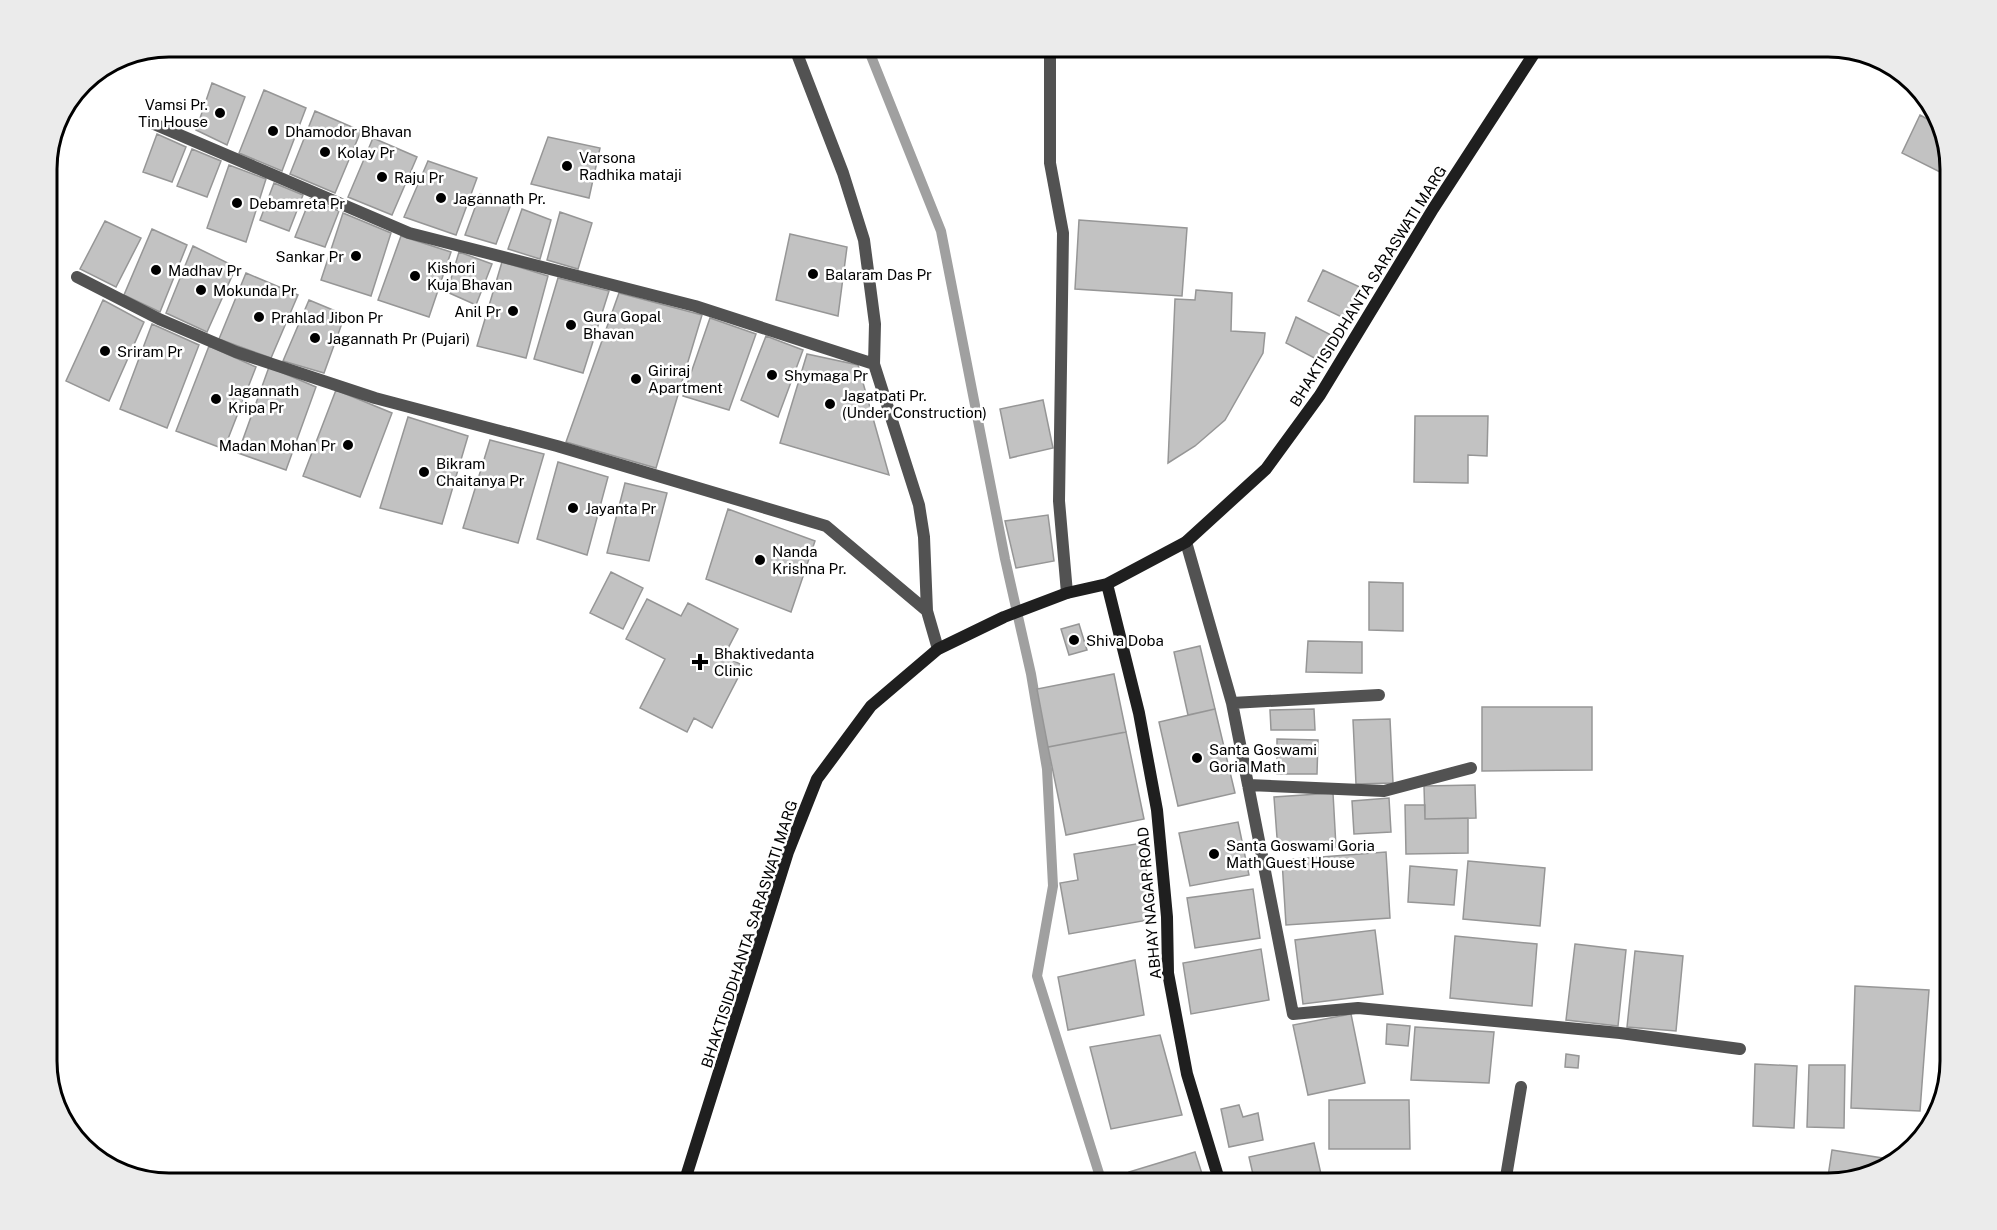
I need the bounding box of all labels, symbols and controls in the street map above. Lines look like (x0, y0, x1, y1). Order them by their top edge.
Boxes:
place label: Vamsi Pr. Tin House (138, 96, 208, 130)
marker: Vamsi Pr. Tin House (213, 106, 227, 120)
place label: Dhamodor Bhavan (285, 123, 412, 140)
marker: Dhamodor Bhavan (266, 124, 280, 138)
place label: Kolay Pr (337, 144, 395, 161)
marker: Kolay Pr (318, 145, 332, 159)
place label: Varsona Radhika mataji (579, 149, 682, 183)
marker: Varsona Radhika mataji (560, 159, 574, 173)
street label: BHAKTISIDDHANTA SARASWATI MARG (1286, 163, 1450, 409)
place label: Raju Pr (394, 169, 444, 186)
marker: Raju Pr (375, 170, 389, 184)
place label: Jagannath Pr. (453, 190, 546, 207)
marker: Jagannath Pr. (434, 191, 448, 205)
place label: Debamreta Pr (249, 195, 345, 212)
marker: Debamreta Pr (230, 196, 244, 210)
place label: Sankar Pr (276, 248, 344, 265)
marker: Sankar Pr (349, 249, 363, 263)
place label: Kishori Kuja Bhavan (427, 259, 512, 293)
place label: Madhav Pr (168, 262, 242, 279)
marker: Madhav Pr (149, 263, 163, 277)
place label: Balaram Das Pr (825, 266, 932, 283)
marker: Balaram Das Pr (806, 267, 820, 281)
marker: Kishori Kuja Bhavan (408, 269, 422, 283)
place label: Mokunda Pr (213, 282, 297, 299)
marker: Mokunda Pr (194, 283, 208, 297)
place label: Anil Pr (454, 303, 501, 320)
marker: Anil Pr (506, 304, 520, 318)
place label: Gura Gopal Bhavan (583, 308, 662, 342)
place label: Prahlad Jibon Pr (271, 309, 383, 326)
marker: Prahlad Jibon Pr (252, 310, 266, 324)
marker: Gura Gopal Bhavan (564, 318, 578, 332)
place label: Jagannath Pr (Pujari) (327, 330, 470, 347)
marker: Jagannath Pr (Pujari) (308, 331, 322, 345)
place label: Sriram Pr (117, 343, 183, 360)
marker: Sriram Pr (98, 344, 112, 358)
place label: Giriraj Apartment (648, 362, 723, 396)
place label: Shymaga Pr (784, 367, 868, 384)
marker: Shymaga Pr (765, 368, 779, 382)
marker: Giriraj Apartment (629, 372, 643, 386)
place label: Jagannath Kripa Pr (228, 382, 299, 416)
place label: Jagatpati Pr. (Under Construction) (842, 387, 987, 421)
marker: Jagannath Kripa Pr (209, 392, 223, 406)
marker: Jagatpati Pr. (Under Construction) (823, 397, 837, 411)
place label: Madan Mohan Pr (219, 437, 336, 454)
marker: Madan Mohan Pr (341, 438, 355, 452)
place label: Bikram Chaitanya Pr (436, 455, 525, 489)
marker: Bikram Chaitanya Pr (417, 465, 431, 479)
place label: Jayanta Pr (585, 500, 657, 517)
marker: Jayanta Pr (566, 501, 580, 515)
place label: Nanda Krishna Pr. (772, 543, 846, 577)
marker: Nanda Krishna Pr. (753, 553, 767, 567)
place label: Shiva Doba (1086, 632, 1164, 649)
marker: Shiva Doba (1067, 633, 1081, 647)
place label: Bhaktivedanta Clinic (714, 645, 814, 679)
marker: Bhaktivedanta Clinic (691, 653, 709, 671)
place label: Santa Goswami Goria Math (1209, 741, 1317, 775)
marker: Santa Goswami Goria Math (1190, 751, 1204, 765)
street label: BHAKTISIDDHANTA SARASWATI MARG (698, 798, 800, 1070)
street label: ABHAY NAGAR ROAD (1134, 826, 1164, 980)
place label: Santa Goswami Goria Math Guest House (1226, 837, 1375, 871)
marker: Santa Goswami Goria Math Guest House (1207, 847, 1221, 861)

